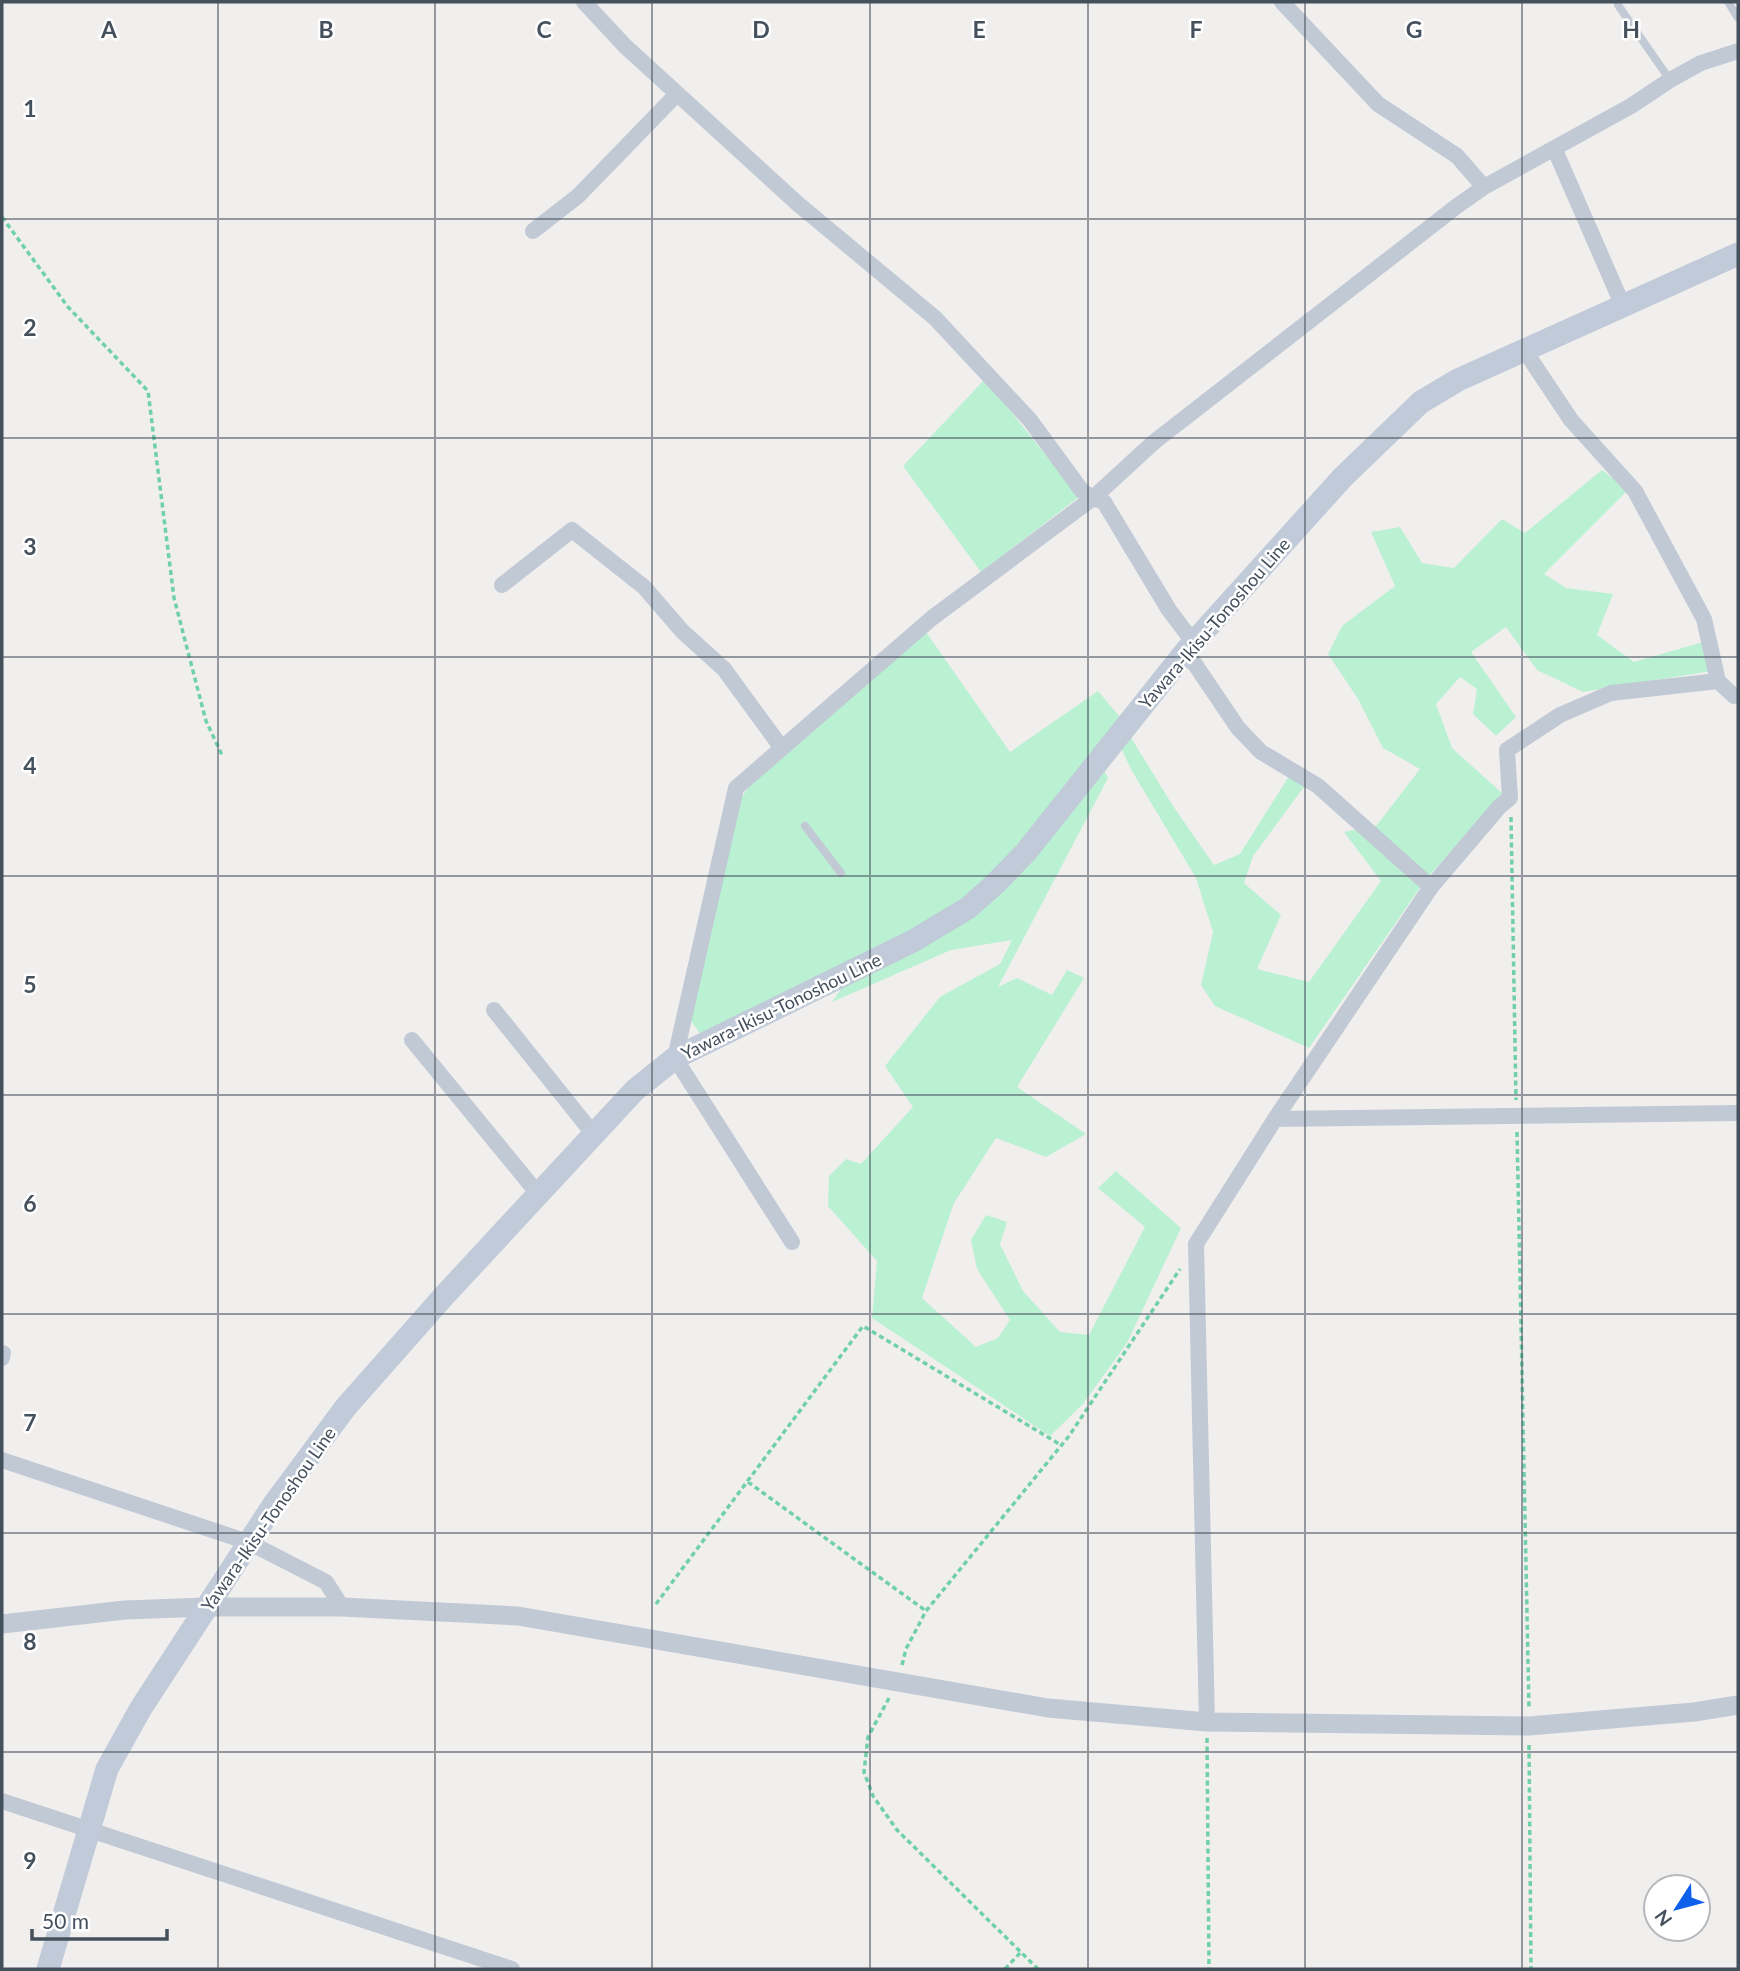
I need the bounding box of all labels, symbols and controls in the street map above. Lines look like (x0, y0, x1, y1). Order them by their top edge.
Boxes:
text: A (100, 15, 118, 43)
text: B (318, 15, 334, 43)
text: C (536, 15, 552, 43)
text: D (752, 15, 770, 43)
text: E (972, 15, 986, 43)
text: F (1189, 15, 1203, 43)
text: G (1406, 15, 1422, 43)
text: H (1622, 15, 1640, 43)
text: 1 (23, 94, 37, 122)
text: 2 (23, 313, 37, 341)
text: 3 (23, 532, 37, 560)
street label: Yawara-Ikisu-Tonoshou Line (1134, 533, 1294, 713)
text: 4 (23, 751, 37, 779)
street label: Yawara-Ikisu-Tonoshou Line (677, 948, 885, 1064)
text: 5 (23, 970, 37, 998)
text: 6 (23, 1189, 37, 1217)
text: 7 (23, 1408, 37, 1436)
street label: Yawara-Ikisu-Tonoshou Line (196, 1423, 340, 1615)
text: 8 (23, 1627, 37, 1655)
text: 9 (23, 1846, 37, 1874)
north arrow (1642, 1873, 1712, 1943)
scale bar (32, 1898, 166, 1942)
text: N (1649, 1906, 1676, 1931)
text: 50 m (42, 1908, 89, 1933)

